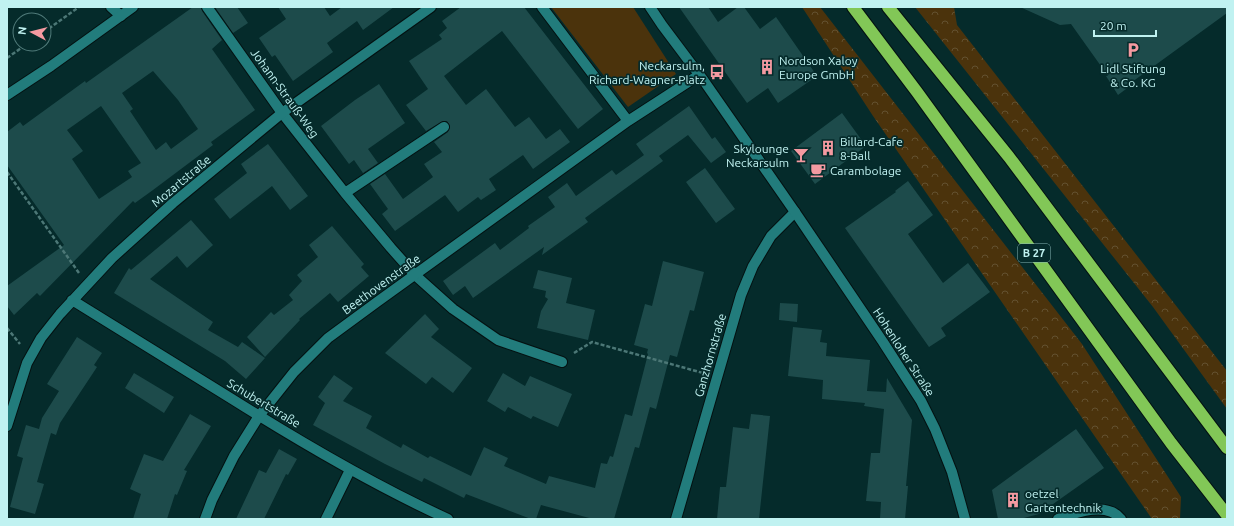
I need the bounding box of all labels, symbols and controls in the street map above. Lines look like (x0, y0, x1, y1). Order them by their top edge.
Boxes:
north arrow (12, 12, 52, 52)
scale bar (1094, 12, 1156, 38)
text: 20 m (1100, 19, 1127, 32)
text: N (16, 26, 29, 36)
parking icon: Lidl Stiftung & Co. KG (1124, 41, 1142, 59)
street label: Johann-Strauß-Weg (248, 46, 322, 140)
place label: Nordson Xaloy Europe GmbH (779, 54, 858, 81)
building icon: Nordson Xaloy Europe GmbH (758, 58, 776, 76)
place label: Neckarsulm, Richard-Wagner-Platz (589, 59, 705, 86)
place label: Lidl Stiftung & Co. KG (1100, 62, 1166, 89)
bus stop icon: Neckarsulm, Richard-Wagner-Platz (708, 63, 726, 81)
place label: Billard-Cafe 8-Ball (840, 135, 903, 162)
building icon: Billard-Cafe 8-Ball (819, 139, 837, 157)
place label: Skylounge Neckarsulm (726, 142, 789, 169)
bar icon: Skylounge Neckarsulm (792, 146, 810, 164)
street label: Mozartstraße (149, 153, 213, 209)
cafe icon: Carambolage (809, 161, 827, 179)
place label: Carambolage (830, 164, 902, 177)
road number: B 27 (1018, 244, 1050, 262)
street label: Beethovenstraße (339, 251, 423, 317)
street label: Hohenloher Straße (871, 306, 937, 398)
street label: Ganzhornstraße (692, 312, 728, 398)
street label: Schubertstraße (225, 376, 303, 430)
place label: oetzel Gartentechnik (1025, 487, 1101, 514)
building icon: oetzel Gartentechnik (1004, 491, 1022, 509)

